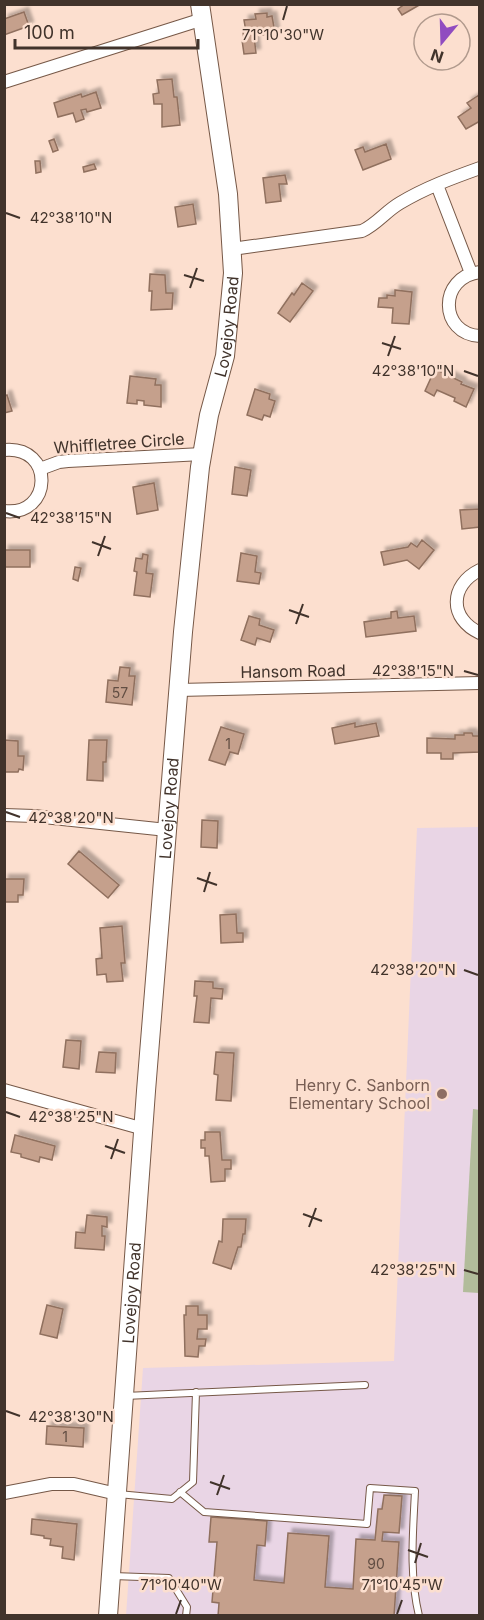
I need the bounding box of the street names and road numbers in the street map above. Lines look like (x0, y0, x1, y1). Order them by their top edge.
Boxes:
street label: Lovejoy Road (210, 275, 243, 379)
street label: Whiffletree Circle (53, 428, 185, 458)
street label: Hansom Road (240, 660, 346, 682)
street label: Lovejoy Road (155, 757, 183, 860)
street label: Lovejoy Road (118, 1241, 145, 1344)

